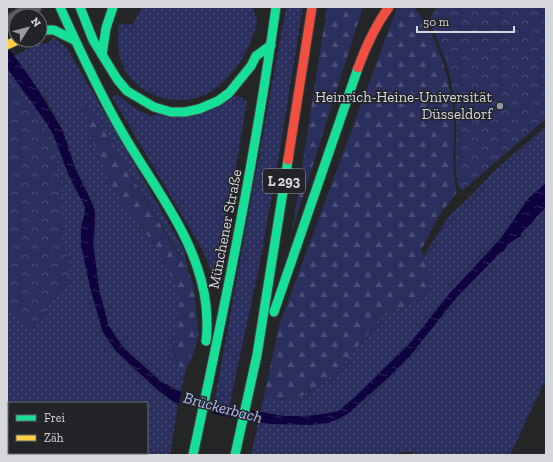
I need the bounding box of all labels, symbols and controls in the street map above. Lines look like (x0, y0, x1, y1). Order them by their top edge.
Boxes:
north arrow (8, 8, 48, 48)
scale bar (417, 8, 514, 34)
text: N (28, 15, 44, 30)
text: 50 m (423, 15, 450, 29)
place label: Heinrich-Heine-Universität Düsseldorf (315, 88, 493, 123)
marker: Heinrich-Heine-Universität Düsseldorf (495, 101, 505, 111)
street label: Münchener Straße (205, 168, 245, 290)
road number: L 293 (263, 169, 305, 193)
water label: Brückerbach (181, 388, 264, 427)
legend (8, 402, 148, 454)
text: Frei (44, 411, 65, 425)
text: Zäh (44, 431, 64, 445)

